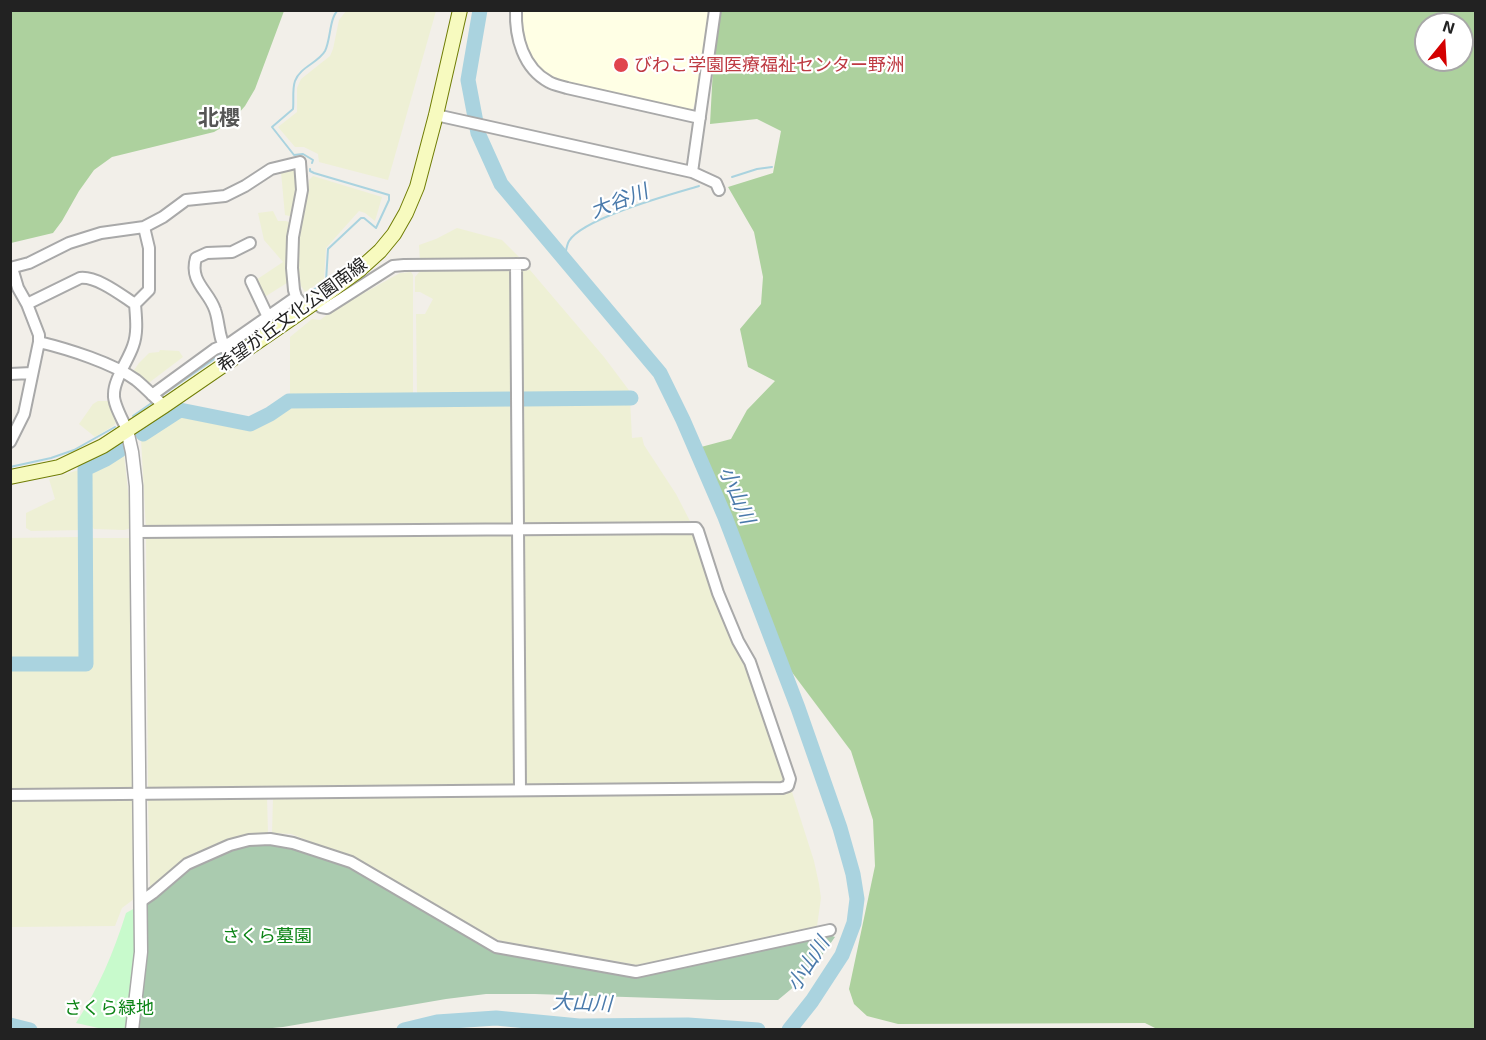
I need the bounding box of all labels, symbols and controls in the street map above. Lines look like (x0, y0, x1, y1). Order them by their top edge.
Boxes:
north arrow (1414, 12, 1474, 72)
text: N (1441, 15, 1458, 37)
place label: びわこ学園医療福祉センター野洲 (634, 54, 904, 76)
marker: びわこ学園医療福祉センター野洲 (612, 56, 630, 74)
district label: 北櫻 (198, 105, 240, 131)
water label: 大谷川 (587, 179, 651, 223)
street label: 希望が丘文化公園南線 (213, 253, 371, 377)
water label: 小山川 (714, 463, 760, 527)
park label: さくら墓園 (222, 925, 312, 947)
water label: 小山川 (782, 932, 834, 996)
water label: 大山川 (552, 990, 612, 1016)
park label: さくら緑地 (64, 997, 154, 1019)

